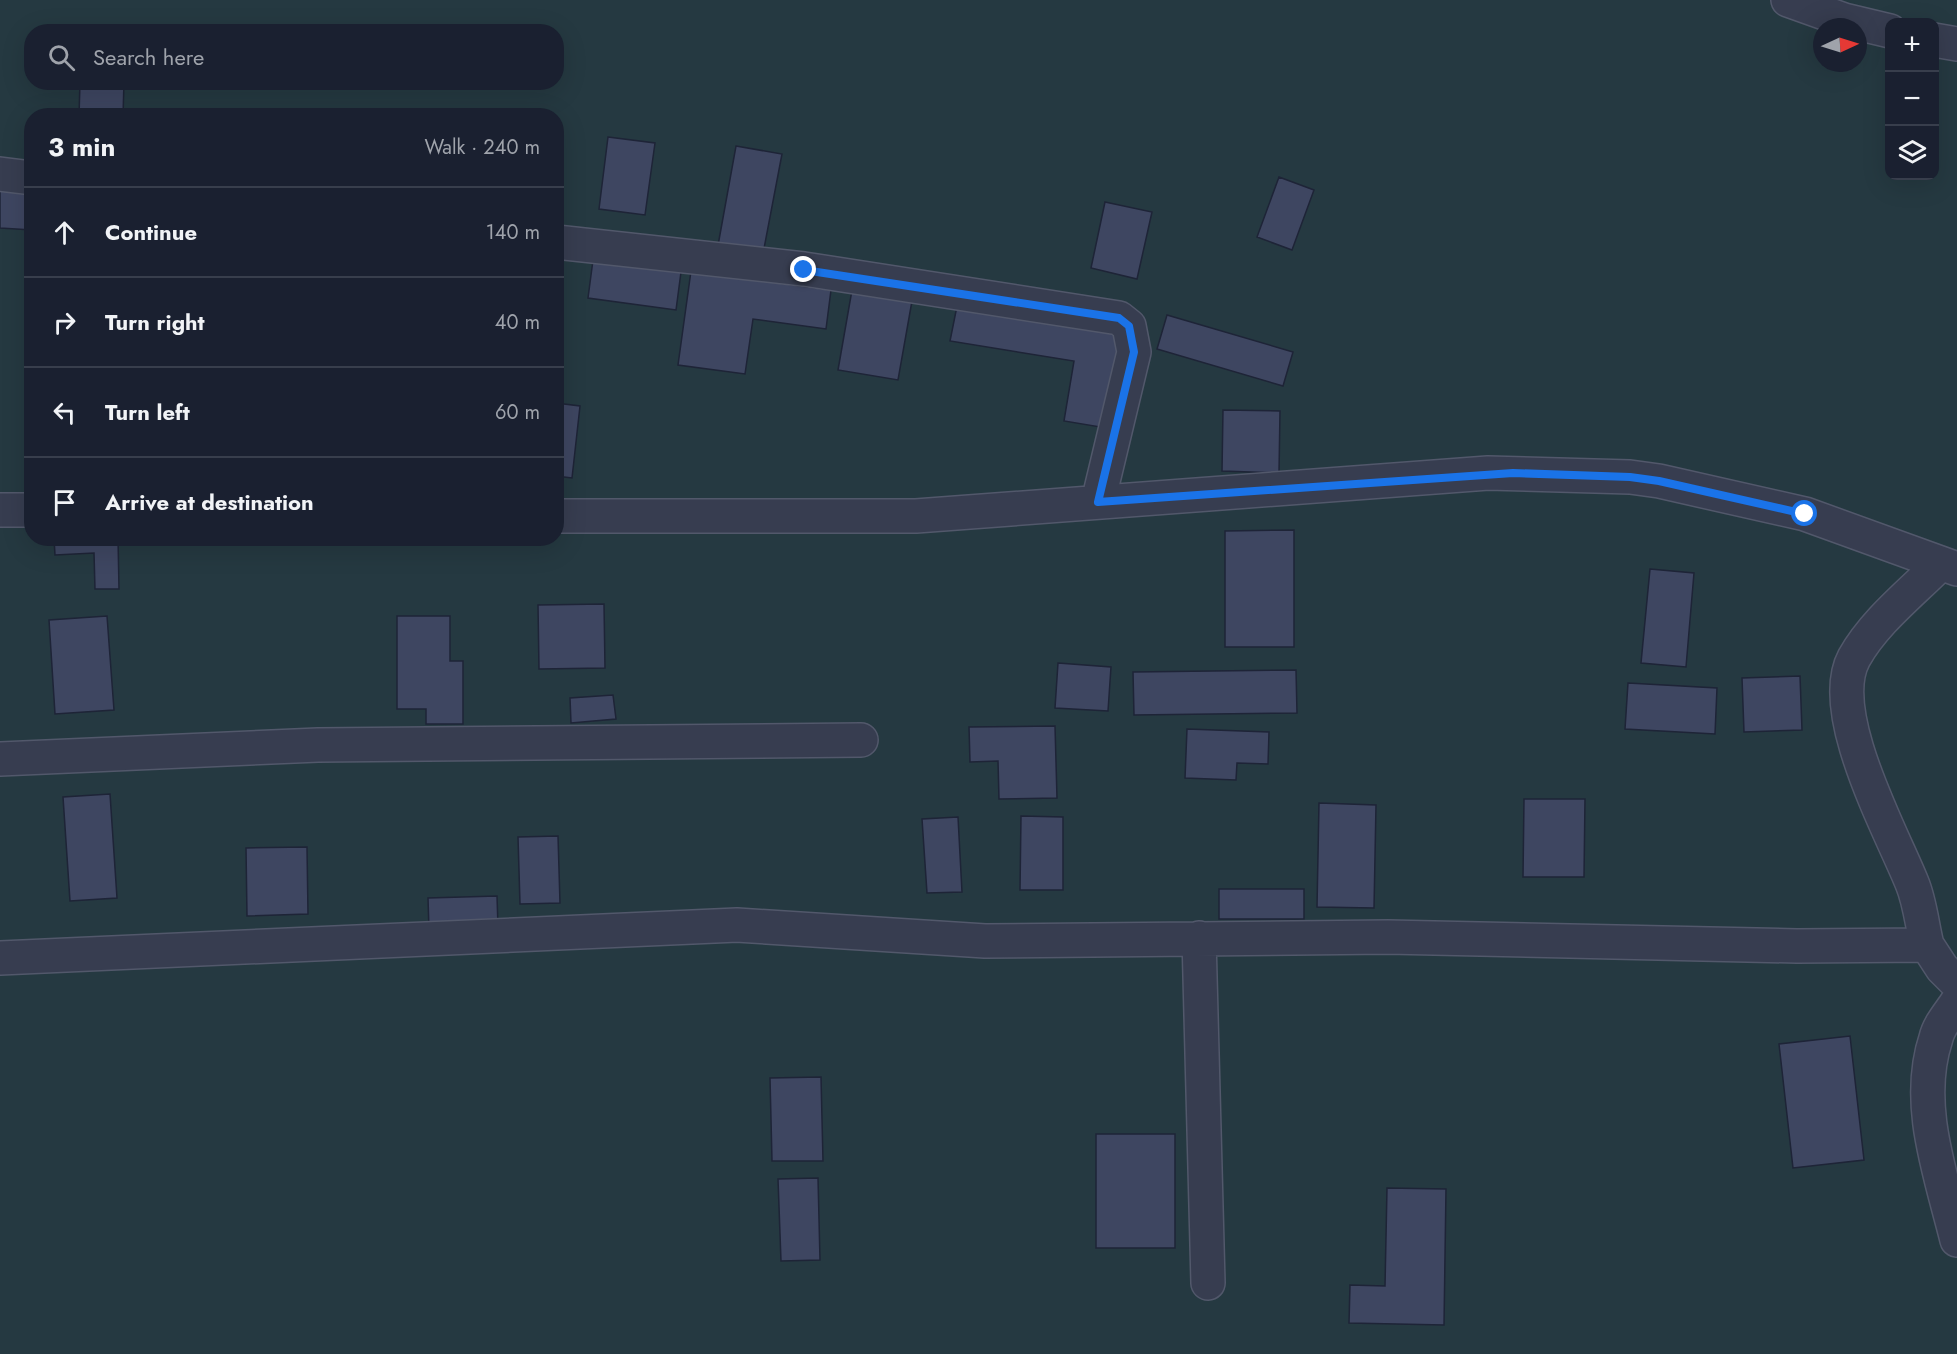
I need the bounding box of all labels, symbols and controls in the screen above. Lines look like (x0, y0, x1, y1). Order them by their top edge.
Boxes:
north arrow (1813, 18, 1867, 72)
map controls (1885, 18, 1939, 180)
button: + (1885, 18, 1939, 72)
search box (24, 24, 564, 90)
icon: search (45, 41, 78, 74)
text: Search here (93, 41, 204, 73)
button: − (1885, 72, 1939, 126)
button: layers (1885, 126, 1939, 180)
text: 3 min (48, 128, 115, 166)
text: Walk · 240 m (425, 133, 540, 162)
icon: ahead (48, 216, 81, 249)
text: Continue (105, 216, 197, 248)
text: 140 m (486, 218, 540, 247)
route end (790, 256, 816, 282)
icon: right (48, 306, 81, 339)
text: Turn right (105, 306, 205, 338)
text: 40 m (495, 308, 540, 337)
icon: left (48, 396, 81, 429)
text: Turn left (105, 396, 190, 428)
text: 60 m (495, 398, 540, 427)
icon: arrive (48, 486, 81, 519)
text: Arrive at destination (105, 486, 314, 518)
route start (1791, 500, 1817, 526)

